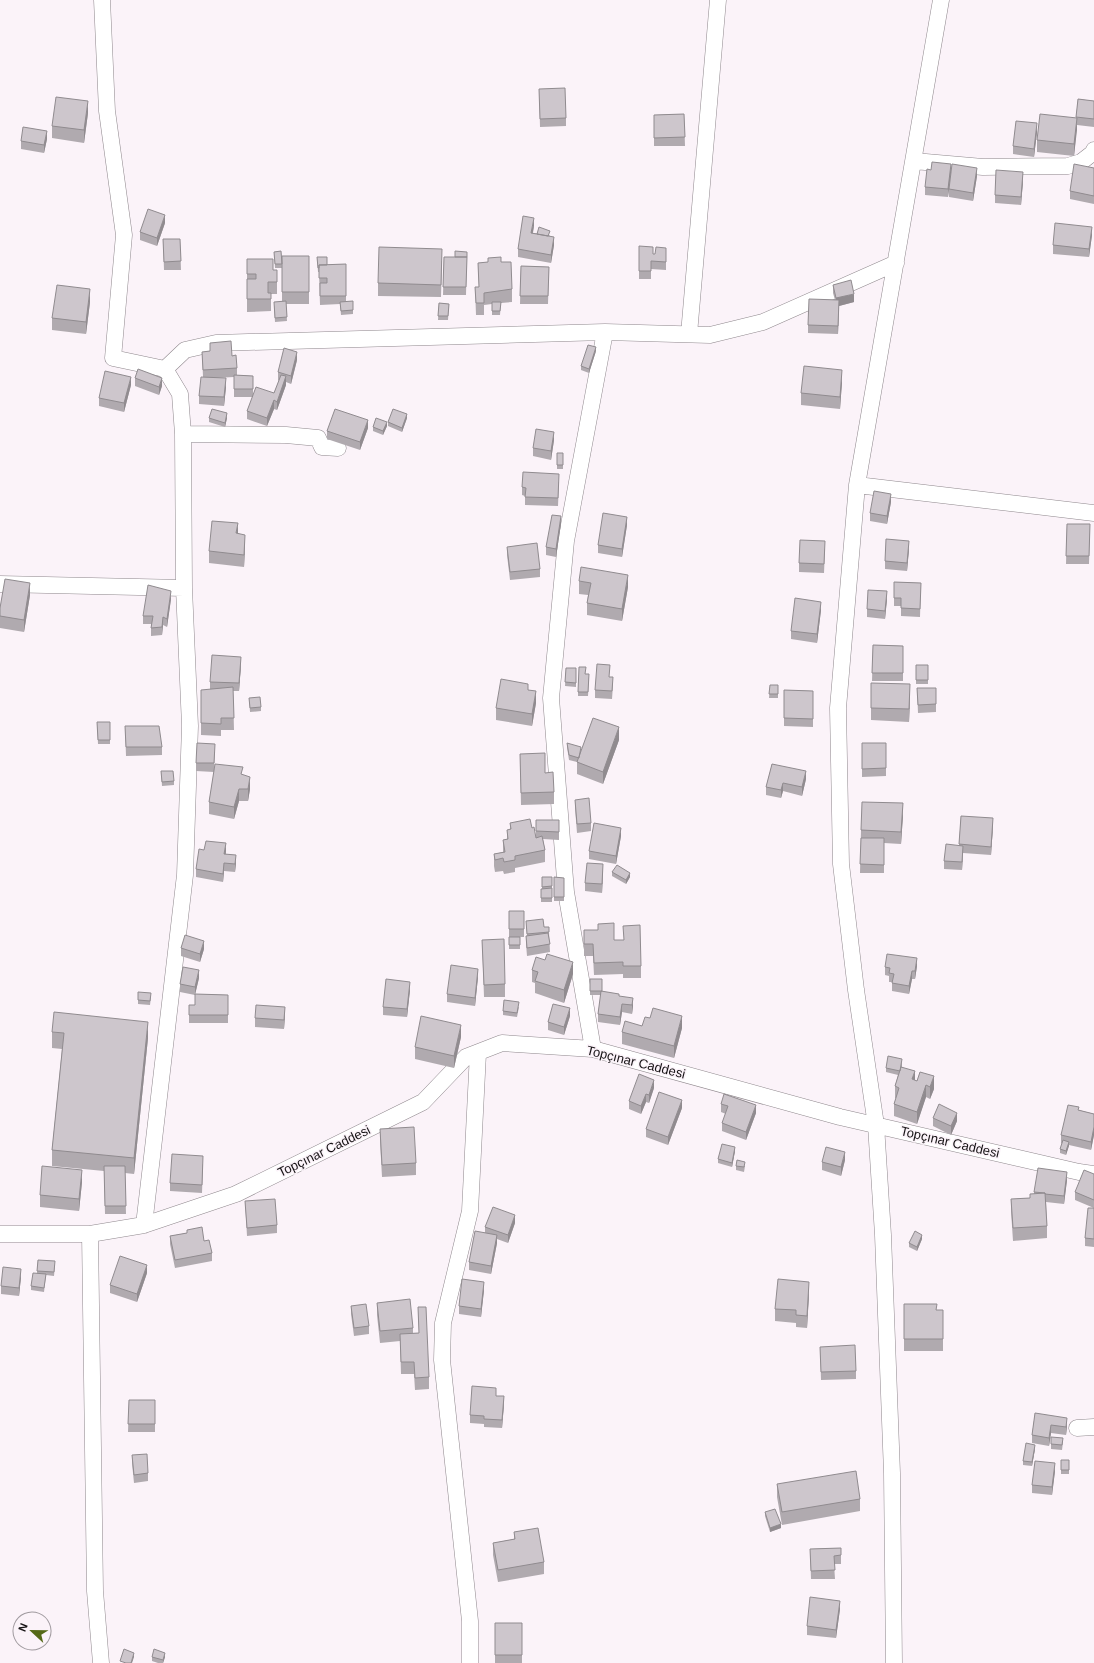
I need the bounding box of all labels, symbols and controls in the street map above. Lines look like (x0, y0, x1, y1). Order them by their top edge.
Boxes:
street label: Topçınar Caddesi (585, 1042, 687, 1082)
street label: Topçınar Caddesi (275, 1122, 373, 1180)
street label: Topçınar Caddesi (899, 1123, 1001, 1161)
north arrow (12, 1611, 52, 1651)
text: N (16, 1621, 30, 1633)

